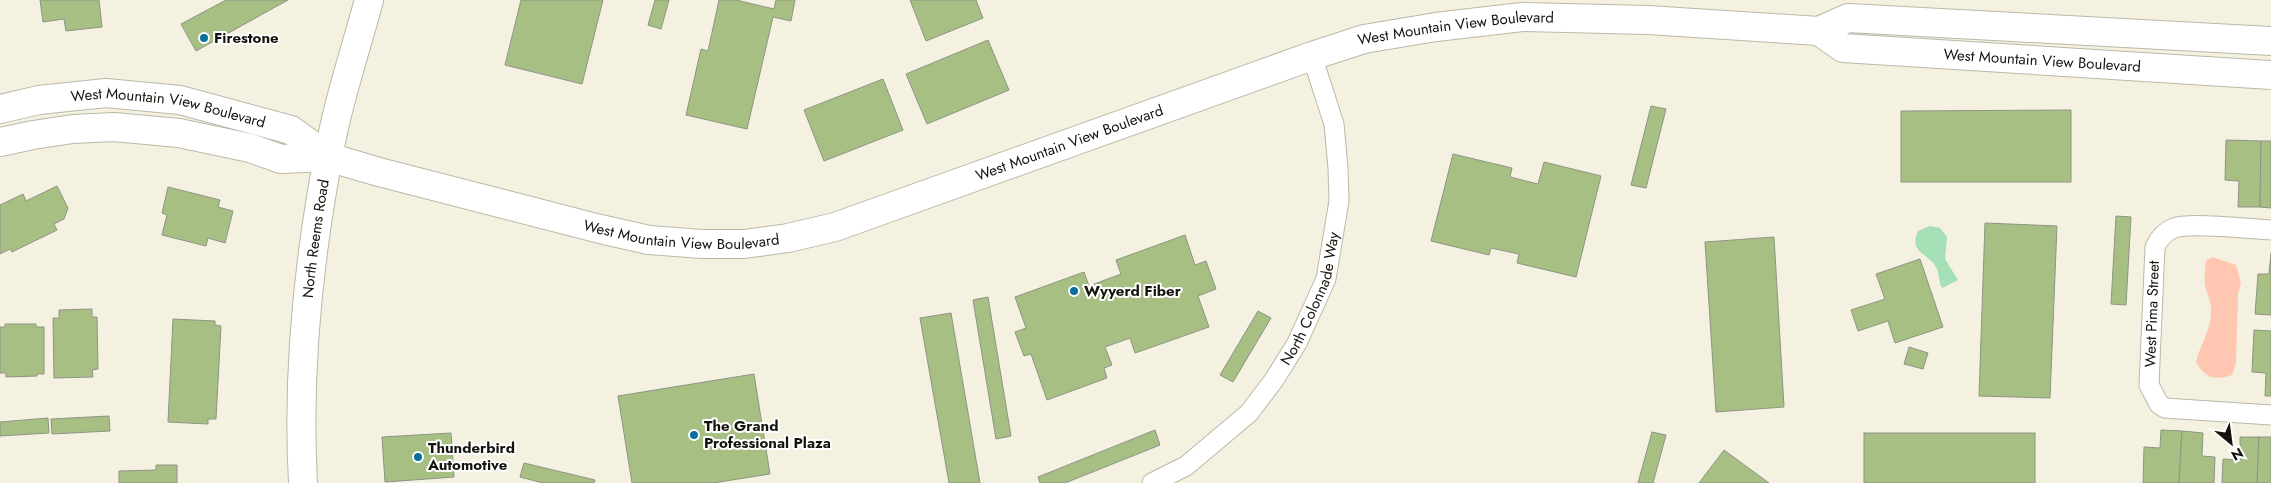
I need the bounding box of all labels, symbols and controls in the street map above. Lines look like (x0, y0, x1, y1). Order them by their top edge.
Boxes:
street label: West Mountain View Boulevard (1356, 6, 1554, 51)
place label: Firestone (214, 27, 279, 49)
marker: Firestone (198, 32, 210, 44)
street label: West Mountain View Boulevard (1943, 43, 2142, 78)
street label: West Mountain View Boulevard (70, 82, 268, 134)
street label: West Mountain View Boulevard (973, 99, 1166, 187)
street label: North Reems Road (297, 178, 335, 299)
street label: West Mountain View Boulevard (581, 214, 781, 255)
street label: North Colonnade Way (1275, 230, 1345, 369)
street label: West Pima Street (2139, 260, 2165, 368)
place label: Wyyerd Fiber (1084, 280, 1182, 302)
marker: Wyyerd Fiber (1068, 285, 1080, 297)
place label: The Grand Professional Plaza (704, 415, 831, 454)
north arrow (2206, 418, 2256, 468)
marker: The Grand Professional Plaza (688, 429, 700, 441)
place label: Thunderbird Automotive (427, 437, 515, 476)
text: N (2228, 443, 2247, 466)
marker: Thunderbird Automotive (412, 451, 424, 463)

